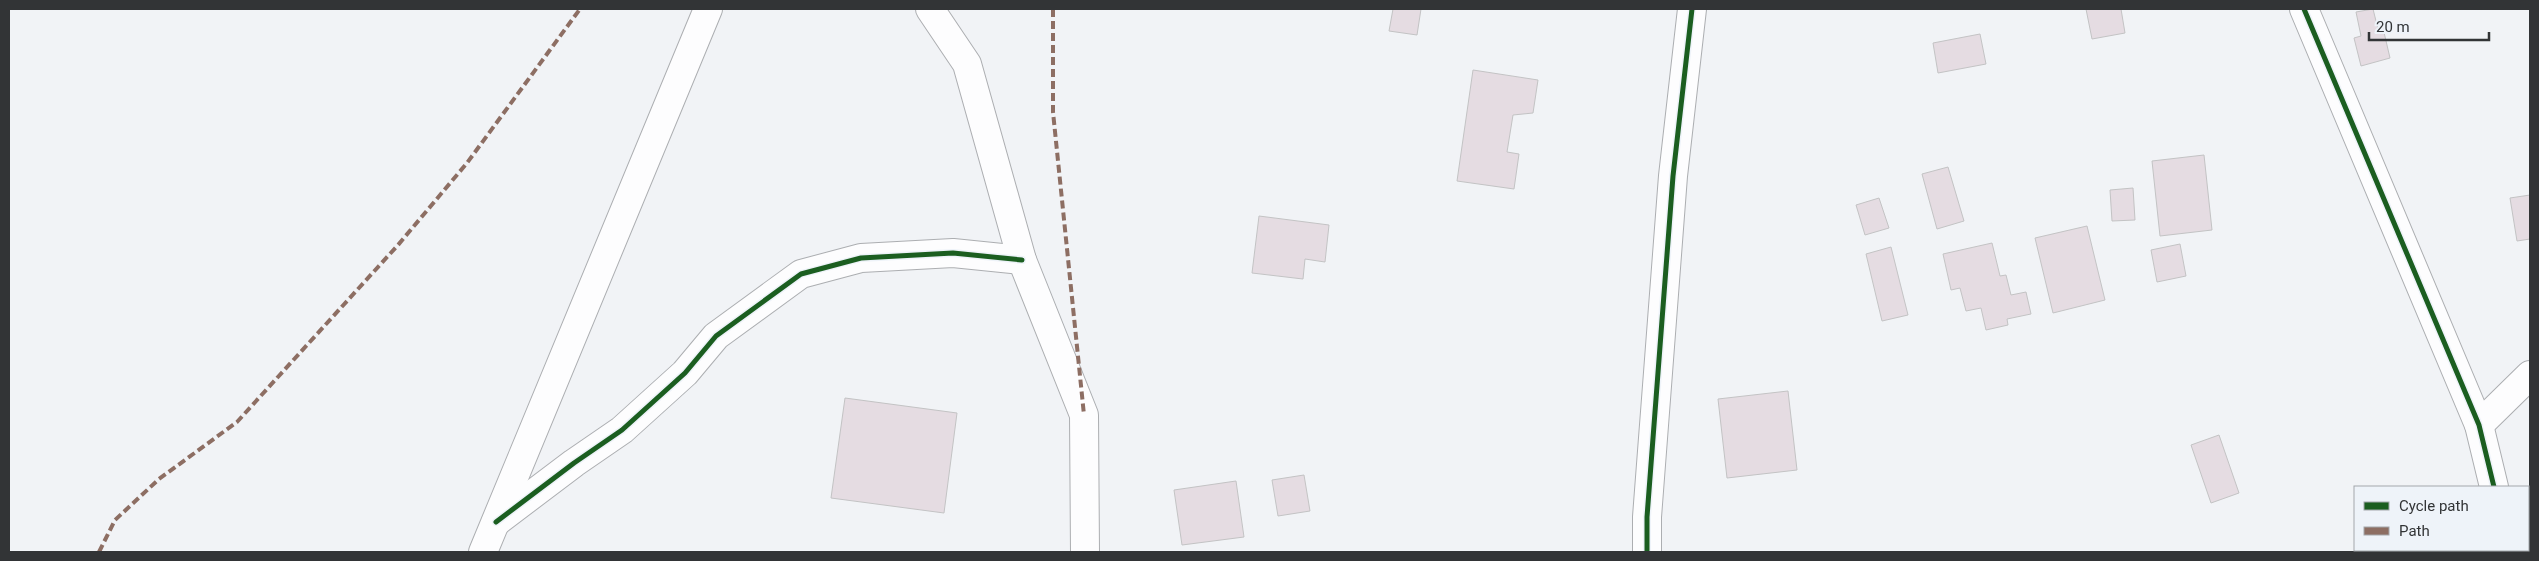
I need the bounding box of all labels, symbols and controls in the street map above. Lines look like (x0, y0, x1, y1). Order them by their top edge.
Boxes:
scale bar (2369, 10, 2489, 42)
text: 20 m (2376, 18, 2410, 36)
legend (2354, 486, 2529, 551)
text: Cycle path (2399, 497, 2469, 515)
text: Path (2399, 522, 2430, 540)

